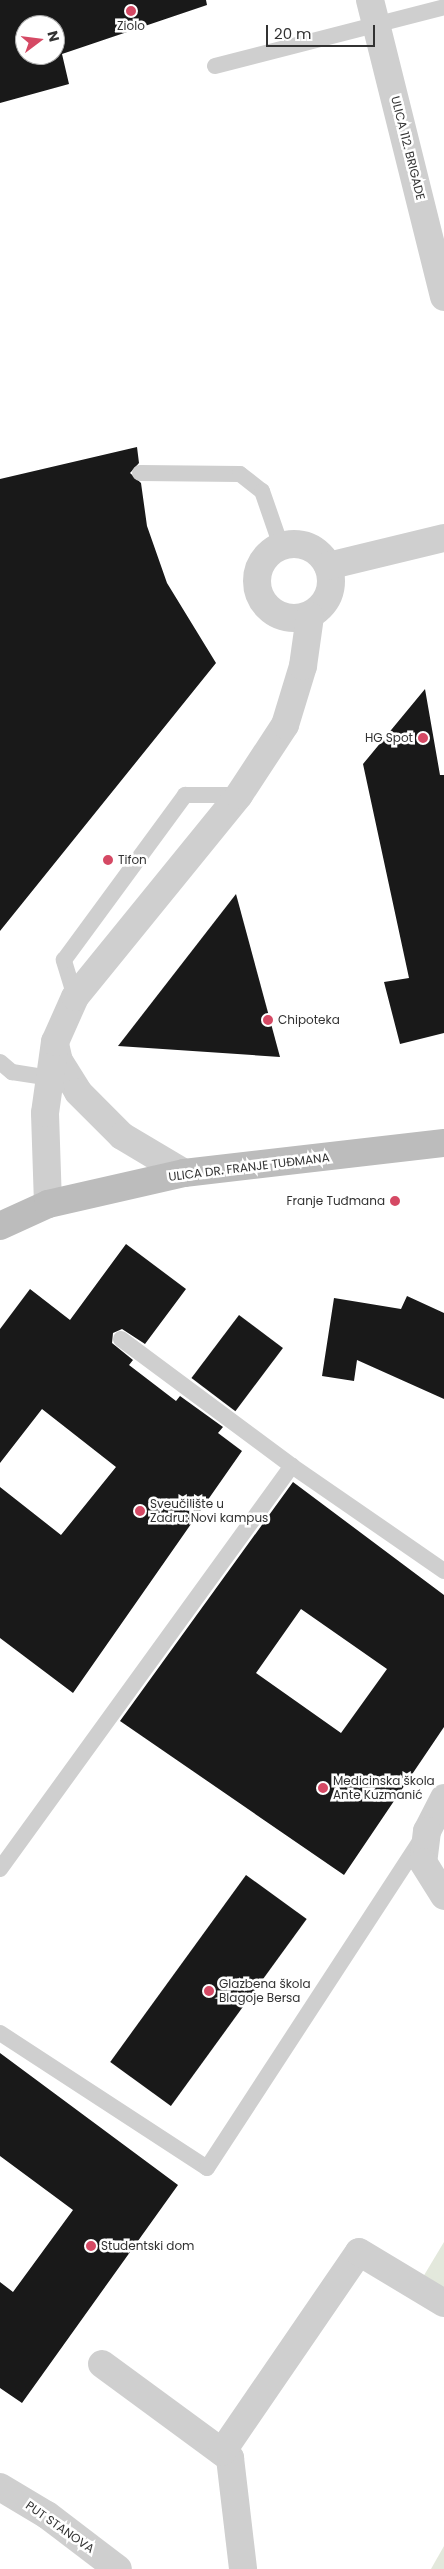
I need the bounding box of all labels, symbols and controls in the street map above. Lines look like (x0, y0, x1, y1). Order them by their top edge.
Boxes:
marker: Ziolo (125, 5, 137, 17)
north arrow (15, 15, 65, 65)
scale bar (269, 15, 378, 47)
place label: Ziolo (117, 19, 145, 33)
text: 20 m (274, 23, 312, 44)
text: N (43, 29, 65, 44)
street label: ULICA 112. BRIGADE (388, 94, 428, 202)
place label: HG Spot (365, 731, 413, 745)
marker: HG Spot (417, 732, 429, 744)
place label: Tifon (118, 853, 147, 867)
marker: Tifon (102, 854, 114, 866)
place label: Chipoteka (278, 1013, 340, 1027)
marker: Chipoteka (262, 1014, 274, 1026)
street label: ULICA DR. FRANJE TUĐMANA (168, 1150, 330, 1184)
place label: Franje Tuđmana (287, 1194, 385, 1208)
marker: Franje Tuđmana (389, 1195, 401, 1207)
place label: Sveučilište u Zadru: Novi kampus (150, 1497, 268, 1525)
marker: Sveučilište u Zadru: Novi kampus (134, 1505, 146, 1517)
place label: Medicinska škola Ante Kuzmanić (333, 1774, 435, 1802)
marker: Medicinska škola Ante Kuzmanić (317, 1782, 329, 1794)
place label: Glazbena škola Blagoje Bersa (219, 1977, 311, 2005)
marker: Glazbena škola Blagoje Bersa (203, 1985, 215, 1997)
place label: Studentski dom (101, 2239, 194, 2253)
marker: Studentski dom (85, 2240, 97, 2252)
street label: PUT STANOVA (23, 2498, 97, 2556)

